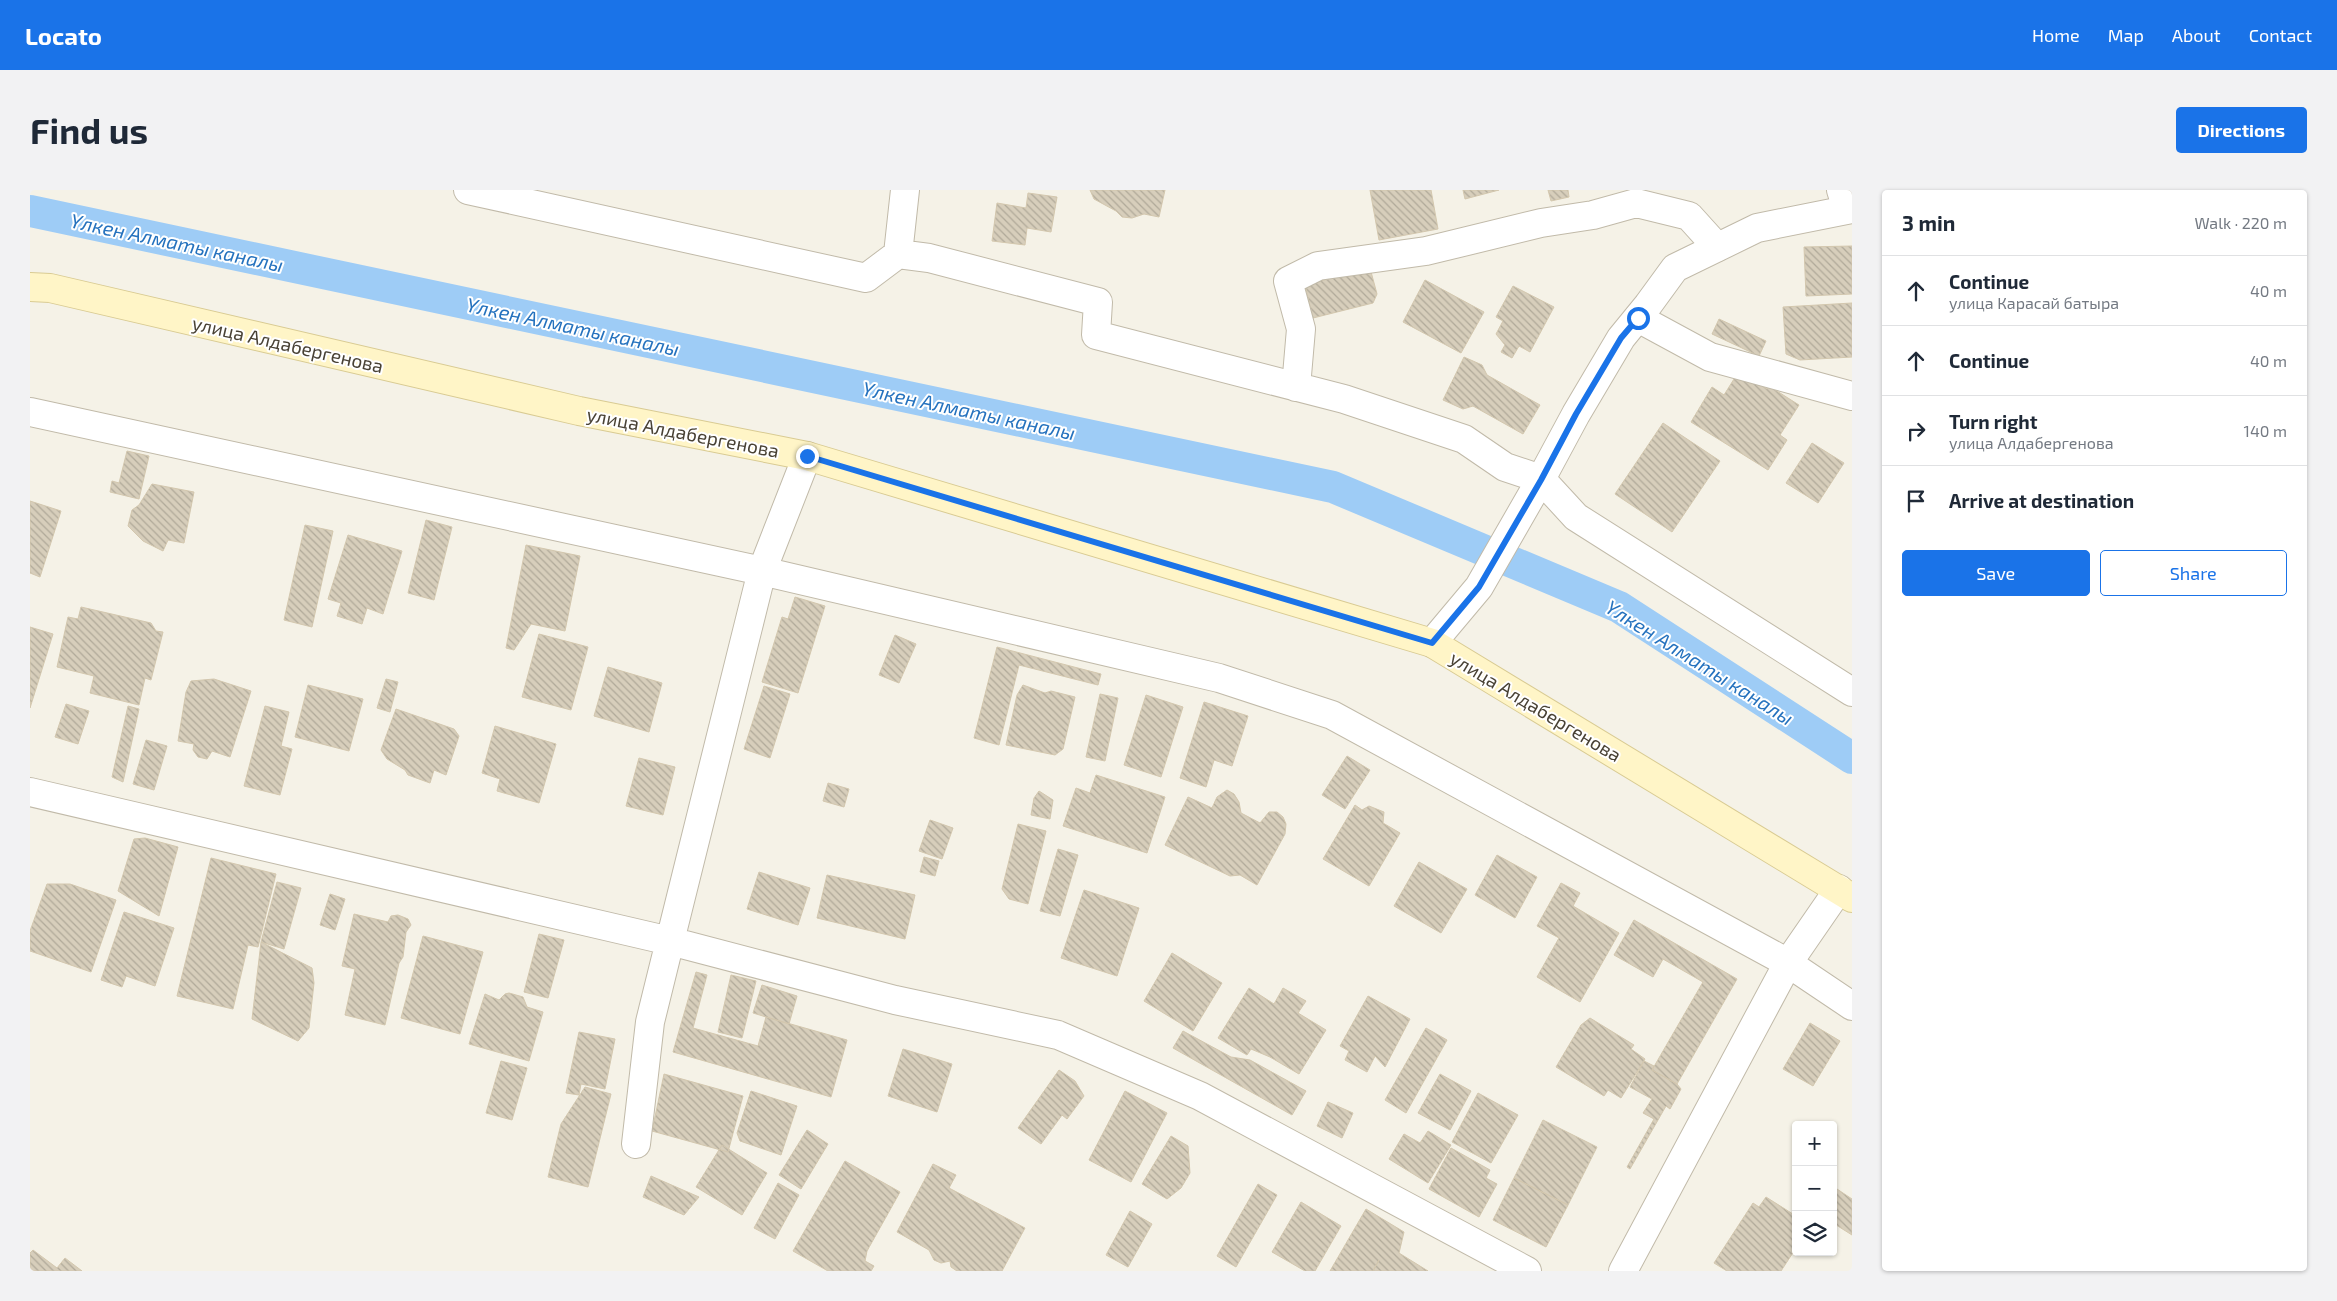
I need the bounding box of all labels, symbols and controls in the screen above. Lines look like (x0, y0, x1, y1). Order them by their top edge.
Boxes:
text: Locato (25, 21, 102, 50)
text: Home (2032, 24, 2080, 46)
text: Map (2108, 24, 2144, 46)
text: About (2172, 24, 2221, 46)
text: Contact (2249, 24, 2312, 46)
button: Directions (2176, 107, 2307, 153)
text: Find us (30, 109, 148, 151)
water label: Үлкен Алматы каналы (68, 208, 286, 276)
text: 3 min (1902, 210, 1955, 235)
text: Walk · 220 m (2194, 213, 2287, 232)
text: Continue (1949, 270, 2029, 293)
icon: ahead (1902, 277, 1930, 305)
text: 40 m (2250, 281, 2287, 300)
water label: Үлкен Алматы каналы (464, 292, 682, 360)
text: улица Карасай батыра (1949, 293, 2119, 312)
route start (1627, 307, 1650, 330)
street label: улица Алдабергенова (190, 311, 386, 378)
icon: ahead (1902, 347, 1930, 375)
text: Continue (1949, 349, 2029, 372)
text: 40 m (2250, 351, 2287, 370)
water label: Үлкен Алматы каналы (860, 376, 1078, 444)
street label: улица Алдабергенова (585, 402, 781, 463)
text: Turn right (1949, 410, 2037, 433)
icon: right (1902, 417, 1930, 445)
text: 140 m (2244, 421, 2287, 440)
text: улица Алдабергенова (1949, 433, 2114, 452)
route end (796, 445, 819, 468)
icon: arrive (1902, 487, 1930, 515)
text: Arrive at destination (1949, 489, 2134, 512)
button: Save (1902, 550, 2090, 596)
button: Share (2100, 550, 2287, 596)
water label: Үлкен Алматы каналы (1602, 594, 1798, 730)
street label: улица Алдабергенова (1446, 646, 1626, 767)
map controls (1792, 1121, 1837, 1256)
button: + (1792, 1121, 1837, 1166)
button: − (1792, 1166, 1837, 1211)
button: layers (1792, 1211, 1837, 1256)

